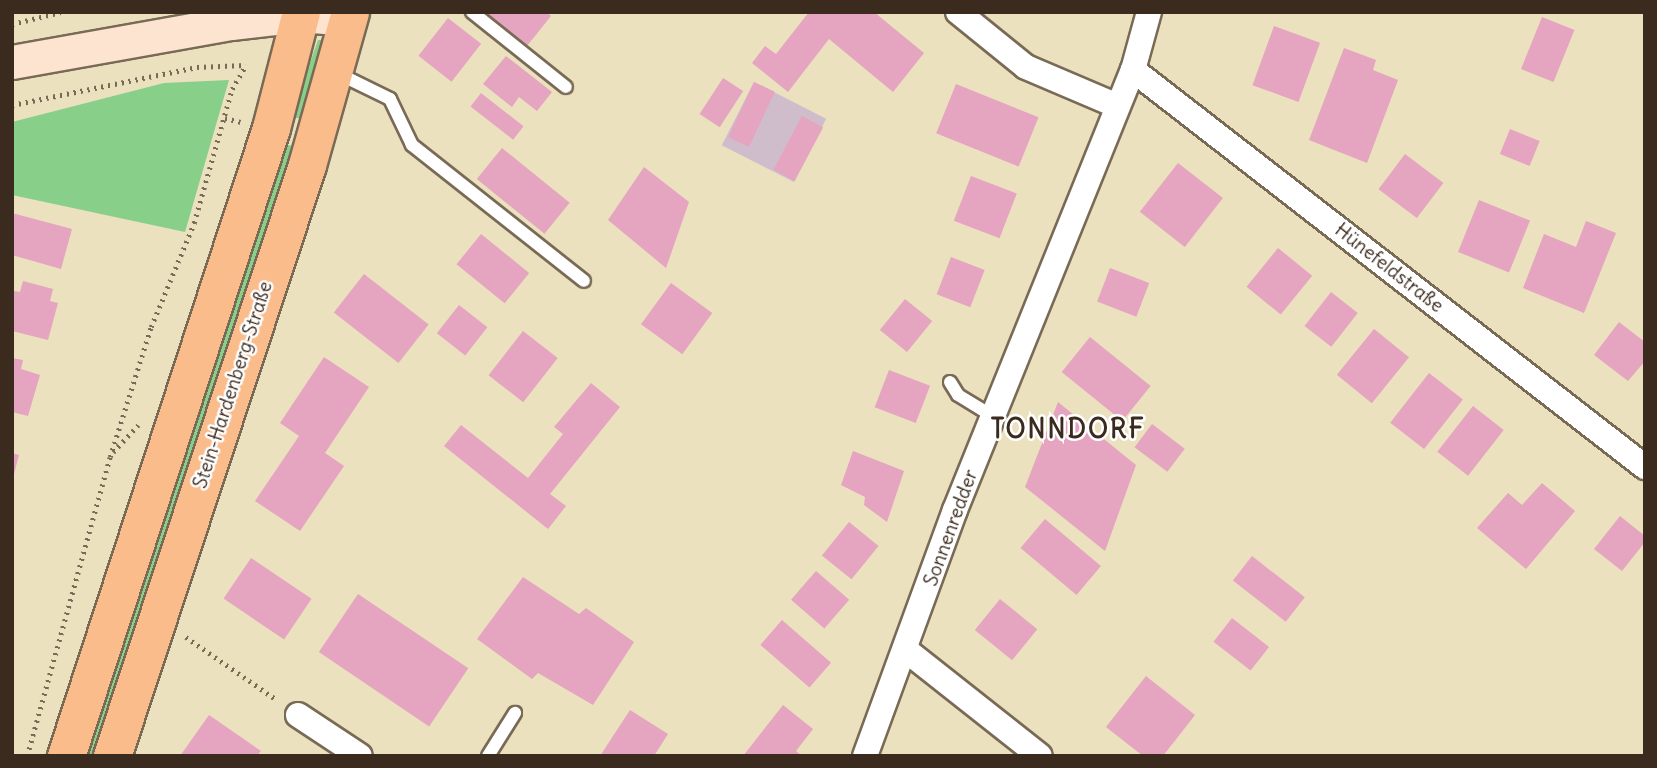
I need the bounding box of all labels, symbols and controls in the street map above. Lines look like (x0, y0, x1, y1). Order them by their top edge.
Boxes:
street label: Hünefeldstraße (1330, 219, 1448, 317)
street label: Stein-Hardenberg-Straße (189, 279, 277, 491)
district label: TONNDORF (992, 413, 1144, 445)
street label: Sonnenredder (919, 467, 983, 589)

